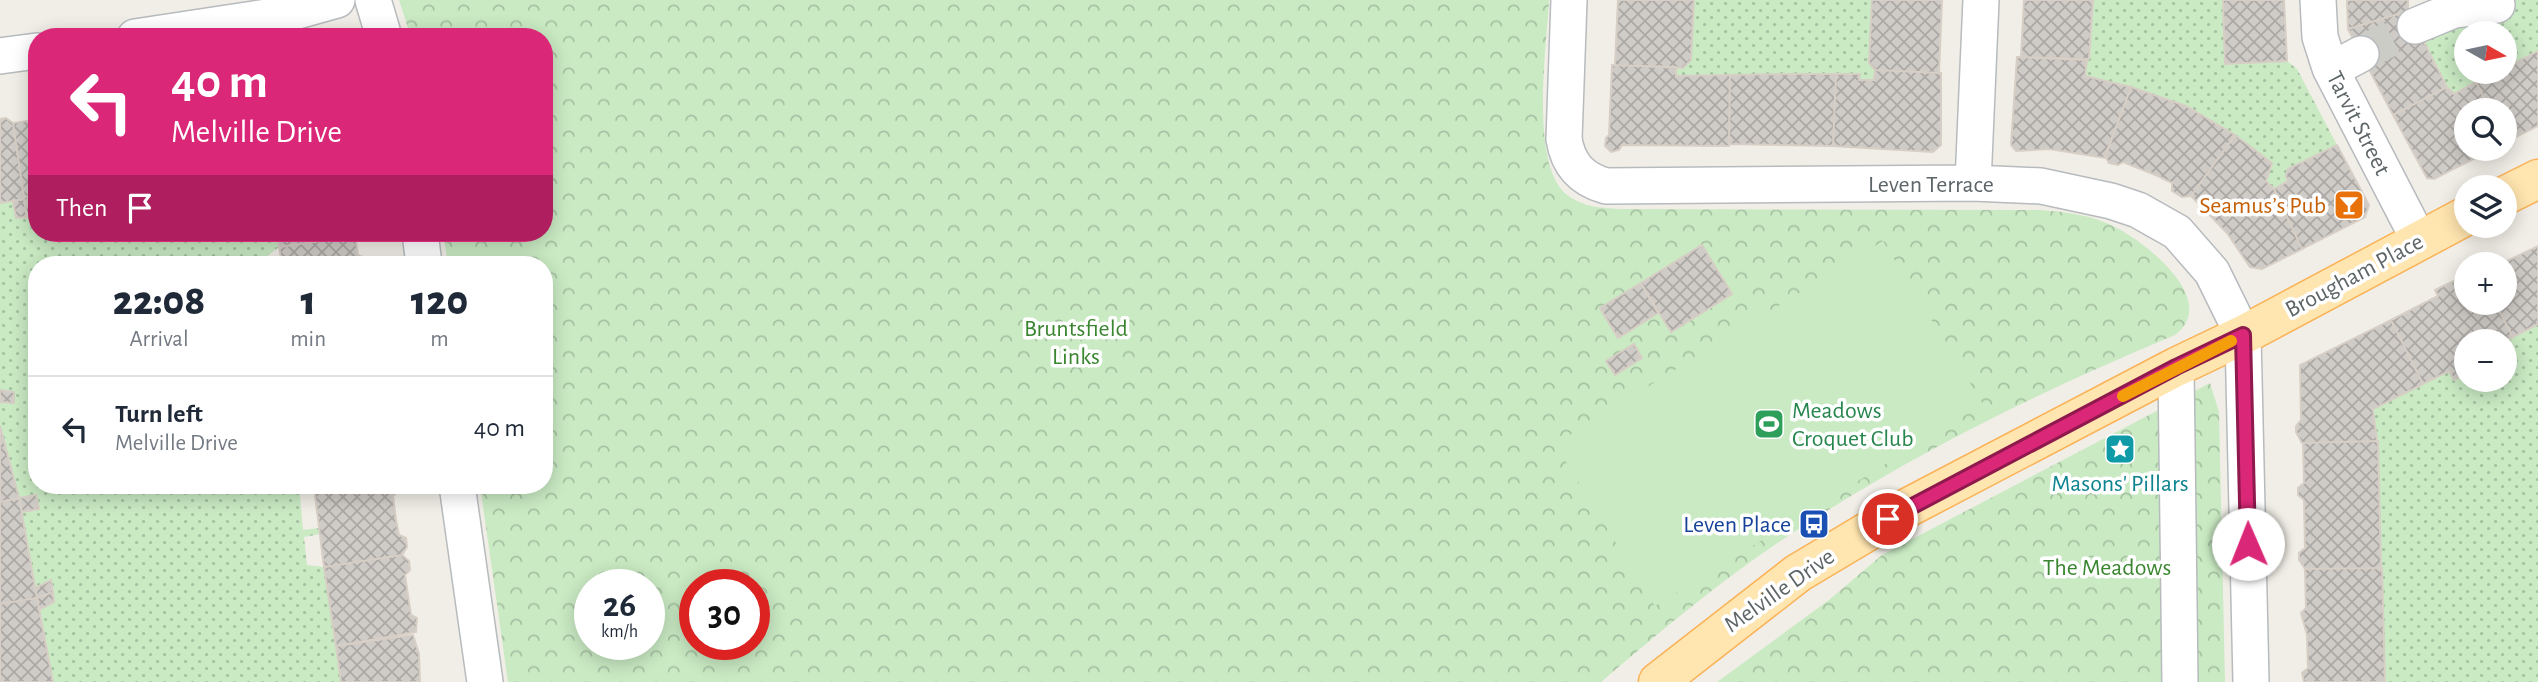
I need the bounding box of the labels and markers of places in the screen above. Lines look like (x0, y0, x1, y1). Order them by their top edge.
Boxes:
bar icon: Seamus’s Pub (2332, 188, 2366, 222)
place label: Seamus’s Pub (2199, 194, 2326, 218)
place label: Meadows Croquet Club (1792, 399, 1914, 451)
sports icon: Meadows Croquet Club (1752, 407, 1786, 441)
place icon: Masons' Pillars (2103, 432, 2137, 466)
place label: Masons' Pillars (2051, 472, 2189, 496)
pin (1858, 489, 1918, 549)
bus stop icon: Leven Place (1797, 507, 1831, 541)
place label: Leven Place (1683, 513, 1791, 537)

